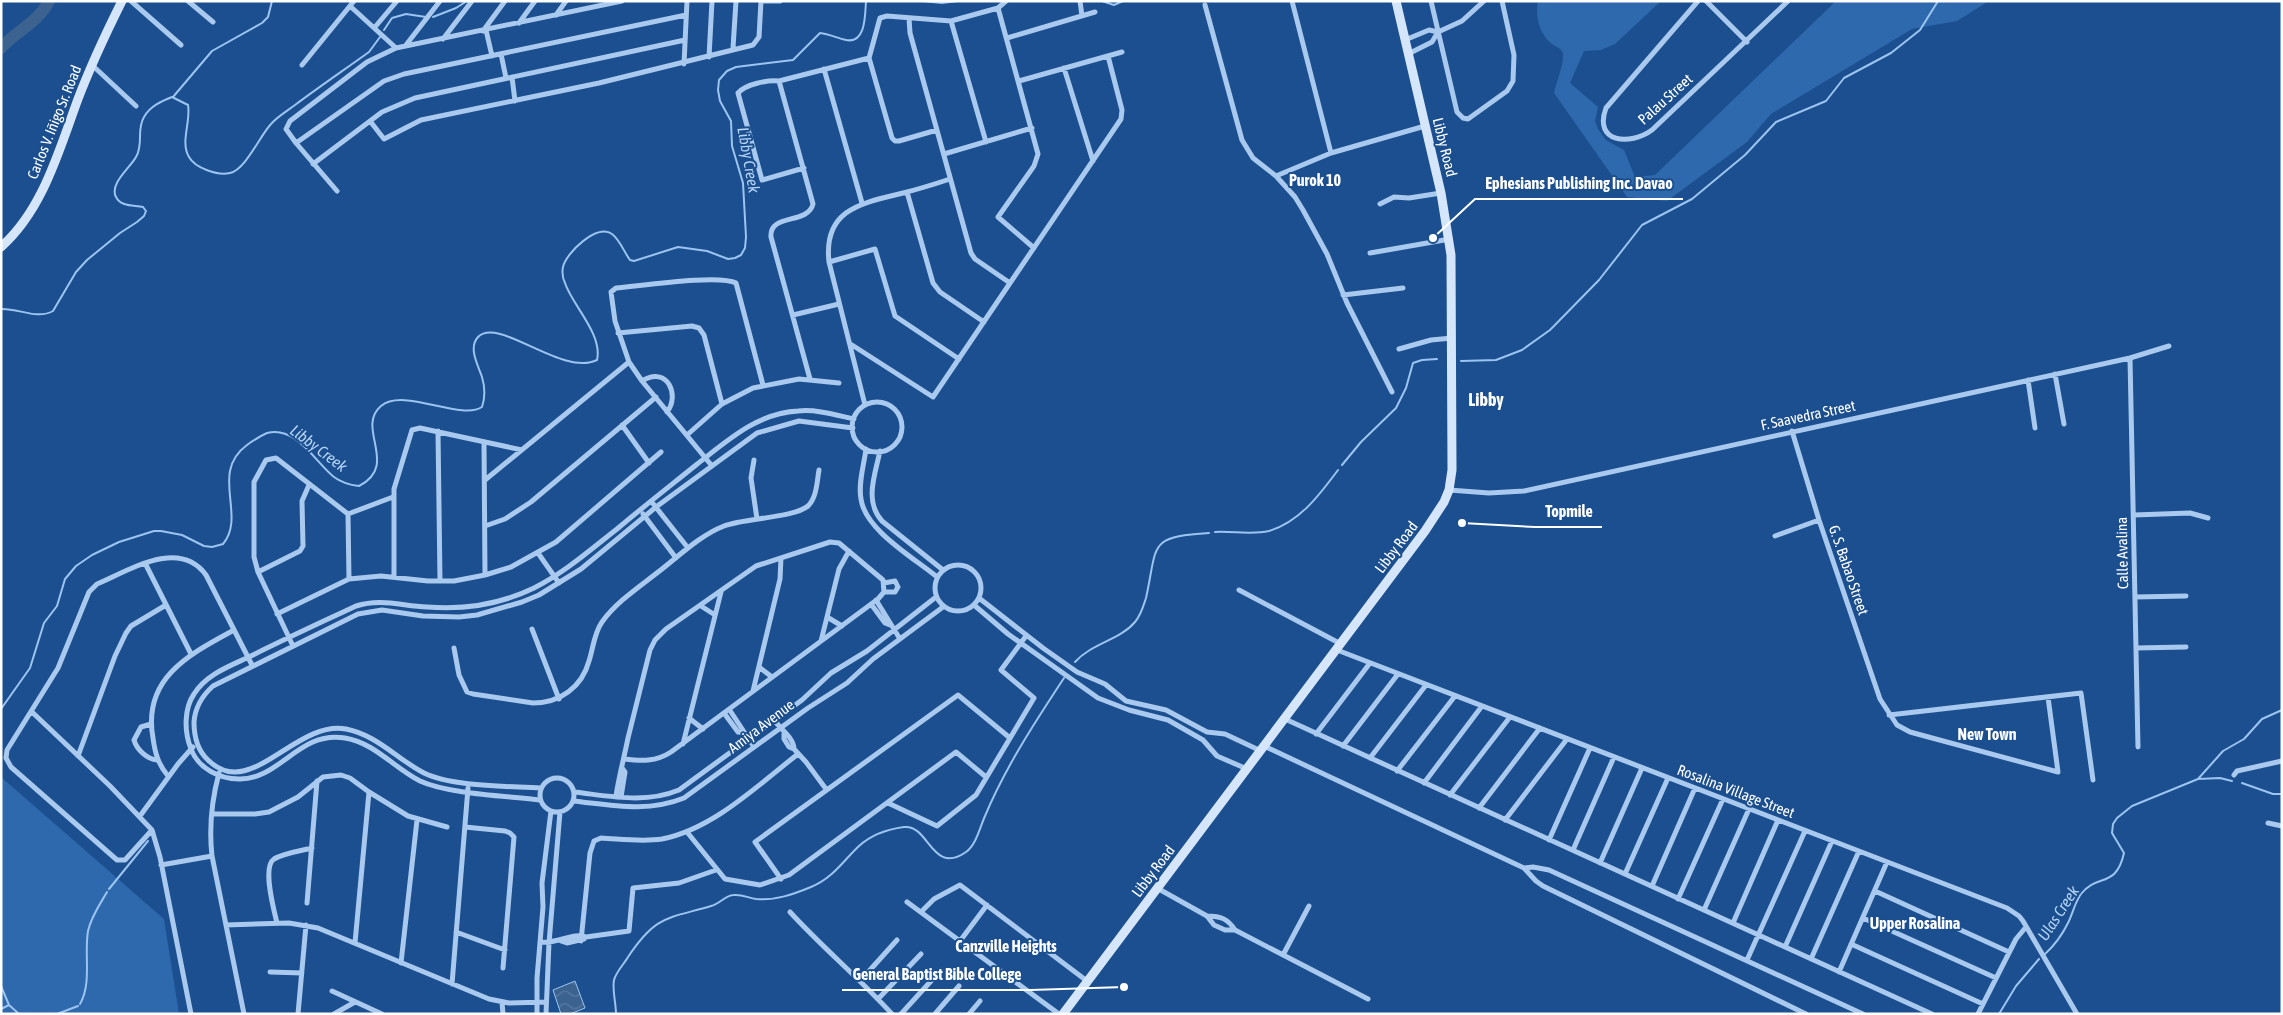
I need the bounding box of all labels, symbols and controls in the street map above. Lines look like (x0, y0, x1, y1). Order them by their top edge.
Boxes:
street label: Carlos V. Iñigo Sr. Road (23, 63, 85, 181)
street label: Palau Street (1634, 70, 1696, 128)
street label: Libby Road (1429, 116, 1461, 178)
water label: Libby Creek (733, 126, 764, 195)
callout: Ephesians Publishing Inc. Davao (1475, 168, 1683, 199)
district label: Purok 10 (1289, 171, 1342, 189)
text: Ephesians Publishing Inc. Davao (1485, 174, 1673, 192)
district label: Libby (1468, 389, 1504, 410)
street label: F. Saavedra Street (1759, 397, 1857, 433)
water label: Libby Creek (286, 421, 352, 477)
callout: Topmile (1535, 496, 1602, 527)
text: Topmile (1545, 502, 1593, 520)
street label: Calle Avalina (2113, 517, 2131, 589)
street label: Libby Road (1371, 518, 1421, 576)
street label: G. S. Babao Street (1826, 523, 1872, 617)
street label: Amiya Avenue (725, 696, 797, 756)
district label: New Town (1957, 725, 2017, 743)
street label: Rosalina Village Street (1675, 761, 1797, 821)
street label: Libby Road (1128, 842, 1178, 900)
water label: Ulas Creek (2034, 882, 2083, 944)
district label: Upper Rosalina (1870, 914, 1960, 932)
district label: Canzville Heights (955, 937, 1057, 955)
callout: General Baptist Bible College (842, 959, 1031, 990)
text: General Baptist Bible College (853, 965, 1021, 983)

